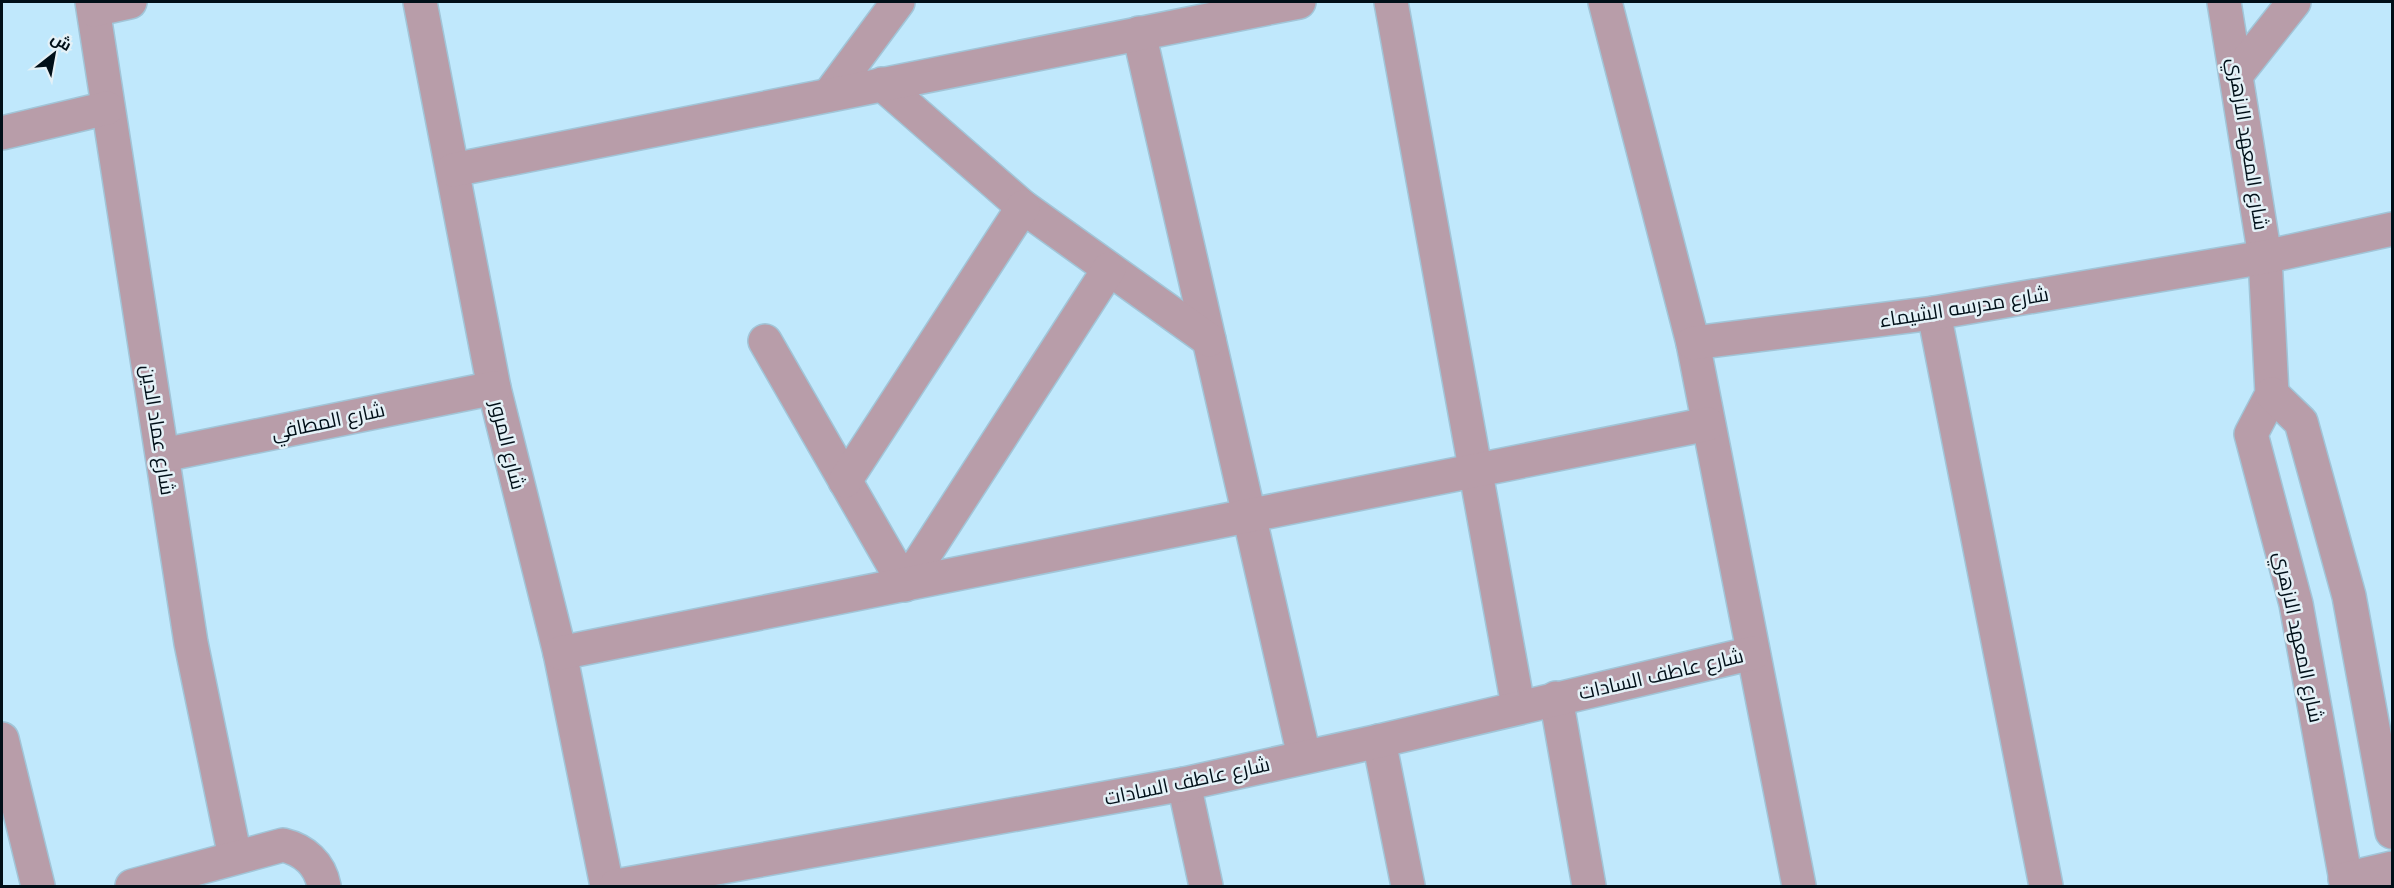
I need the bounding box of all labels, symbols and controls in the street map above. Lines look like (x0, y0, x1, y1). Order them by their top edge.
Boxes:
north arrow (24, 24, 84, 84)
text: ش (48, 27, 76, 55)
street label: شارع المعهد الازهري (2219, 56, 2273, 233)
street label: شارع مدرسه الشيماء (1878, 282, 2051, 334)
street label: شارع عماد الدين (134, 363, 180, 497)
street label: شارع المطافي (269, 397, 388, 449)
street label: شارع المرور (483, 397, 531, 492)
street label: شارع المعهد الازهري (2265, 549, 2329, 726)
street label: شارع عاطف السادات (1576, 643, 1746, 707)
street label: شارع عاطف السادات (1102, 752, 1272, 812)

